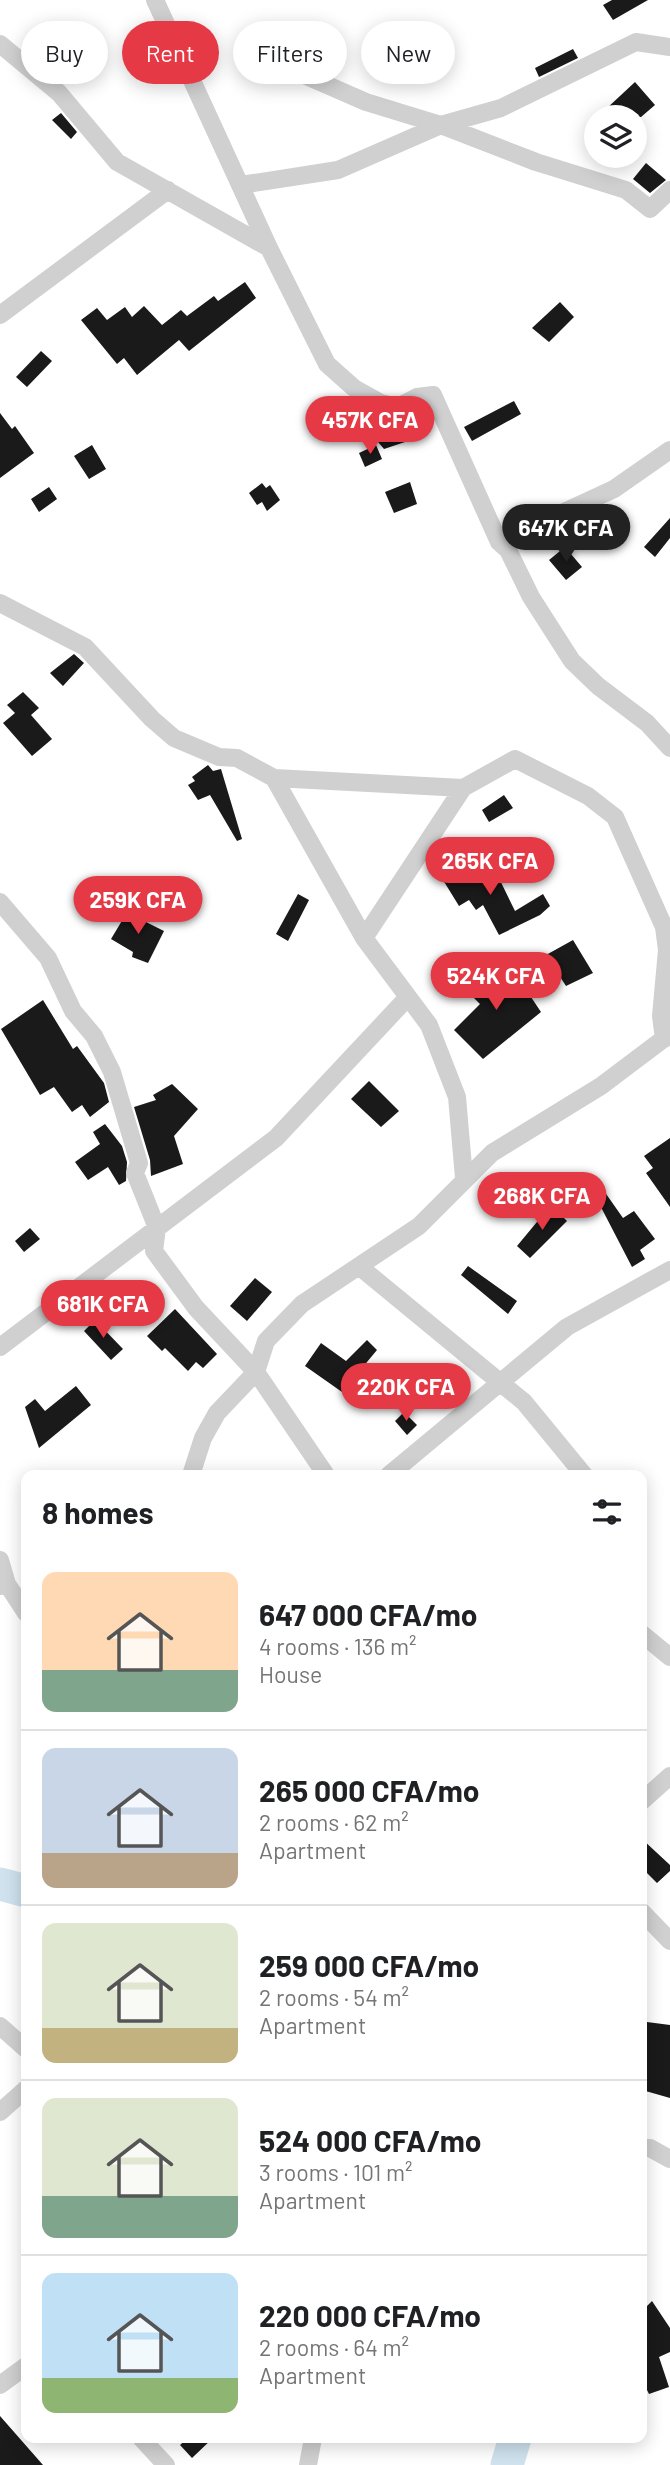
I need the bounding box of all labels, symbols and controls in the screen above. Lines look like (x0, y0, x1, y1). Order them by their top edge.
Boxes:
chip: Buy (21, 21, 108, 84)
chip: Rent (122, 21, 219, 84)
chip: Filters (233, 21, 347, 84)
chip: New (361, 21, 455, 84)
map controls (584, 105, 647, 168)
button: layers (584, 105, 647, 168)
pin: 457K CFA (298, 396, 442, 456)
text: 457K CFA (321, 405, 419, 433)
pin: 647K CFA (494, 504, 638, 564)
text: 647K CFA (518, 513, 614, 541)
pin: 265K CFA (418, 838, 562, 897)
text: 265K CFA (441, 846, 539, 874)
pin: 259K CFA (66, 876, 210, 936)
text: 259K CFA (90, 885, 187, 913)
pin: 524K CFA (424, 953, 568, 1012)
text: 524K CFA (447, 961, 545, 989)
pin: 268K CFA (470, 1172, 614, 1232)
text: 268K CFA (493, 1181, 591, 1209)
pin: 681K CFA (31, 1280, 175, 1340)
text: 681K CFA (57, 1289, 149, 1317)
pin: 220K CFA (334, 1364, 478, 1423)
text: 220K CFA (357, 1372, 455, 1400)
icon: filters (588, 1493, 626, 1531)
text: 8 homes (42, 1494, 153, 1530)
text: 647 000 CFA/mo (259, 1596, 477, 1632)
icon: home (98, 1600, 182, 1684)
text: 4 rooms · 136 m² (259, 1632, 417, 1660)
text: House (259, 1660, 322, 1688)
text: 265 000 CFA/mo (259, 1772, 479, 1808)
icon: home (98, 1776, 182, 1860)
text: 2 rooms · 62 m² (259, 1808, 409, 1836)
text: Apartment (259, 1836, 366, 1864)
text: 259 000 CFA/mo (259, 1947, 479, 1983)
icon: home (98, 1951, 182, 2035)
text: 2 rooms · 54 m² (259, 1983, 409, 2011)
text: Apartment (259, 2011, 366, 2039)
text: 524 000 CFA/mo (259, 2122, 481, 2158)
icon: home (98, 2126, 182, 2210)
text: 3 rooms · 101 m² (259, 2158, 412, 2186)
text: Apartment (259, 2186, 366, 2214)
text: 220 000 CFA/mo (259, 2297, 481, 2333)
icon: home (98, 2301, 182, 2385)
text: 2 rooms · 64 m² (259, 2333, 409, 2361)
text: Apartment (259, 2361, 366, 2389)

